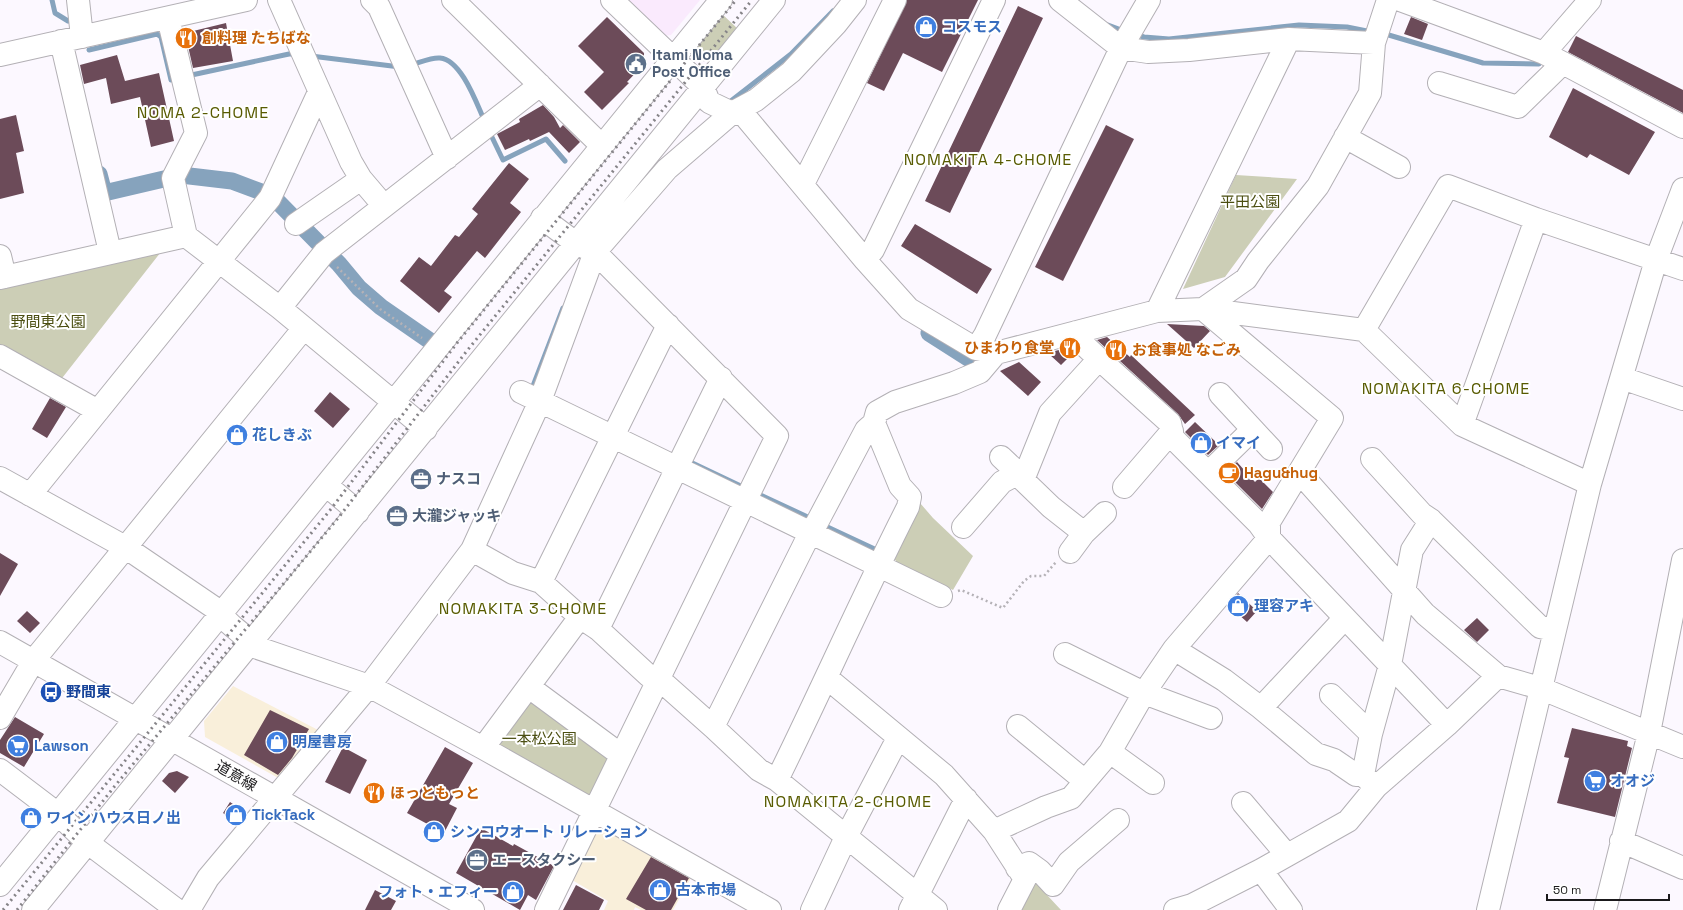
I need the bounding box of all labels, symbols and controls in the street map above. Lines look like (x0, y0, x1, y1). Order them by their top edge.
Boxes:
shop icon: コスモス (913, 14, 939, 40)
place label: コスモス (942, 17, 1002, 36)
restaurant icon: 創料理 たちばな (173, 25, 199, 51)
place label: 創料理 たちばな (202, 28, 311, 47)
place label: Itami Noma Post Office (652, 45, 733, 81)
public building icon: Itami Noma Post Office (623, 51, 649, 77)
district label: NOMA 2-CHOME (137, 102, 269, 123)
district label: NOMAKITA 4-CHOME (904, 149, 1072, 170)
park label: 平田公園 (1220, 192, 1280, 211)
park label: 野間東公園 (10, 312, 86, 331)
restaurant icon: ひまわり食堂 (1057, 335, 1083, 361)
restaurant icon: お食事処 なごみ (1103, 337, 1129, 363)
place label: ひまわり食堂 (964, 338, 1054, 357)
place label: お食事処 なごみ (1132, 340, 1241, 359)
district label: NOMAKITA 6-CHOME (1362, 378, 1530, 399)
shop icon: 花しきぶ (224, 422, 250, 448)
place label: 花しきぶ (252, 425, 312, 444)
shop icon: イマイ (1188, 430, 1214, 456)
place label: イマイ (1216, 433, 1261, 452)
cafe icon: Hagu&hug (1216, 460, 1242, 486)
place label: Hagu&hug (1244, 463, 1318, 482)
office icon: ナスコ (408, 466, 434, 492)
place label: ナスコ (436, 469, 481, 488)
office icon: 大瀧ジャッキ (384, 503, 410, 529)
place label: 大瀧ジャッキ (412, 506, 501, 525)
shop icon: 理容アキ (1225, 593, 1251, 619)
place label: 理容アキ (1254, 596, 1314, 615)
district label: NOMAKITA 3-CHOME (439, 598, 607, 619)
bus stop icon: 野間東 (38, 679, 64, 705)
place label: 野間東 (66, 682, 111, 701)
shop icon: 明屋書房 (264, 729, 290, 755)
park label: 一本松公園 (501, 729, 577, 748)
place label: 明屋書房 (292, 732, 352, 751)
supermarket icon: Lawson (5, 733, 31, 759)
place label: Lawson (34, 736, 89, 755)
street label: 道意線 (212, 756, 260, 795)
supermarket icon: オオジ (1582, 768, 1608, 794)
place label: オオジ (1610, 771, 1655, 790)
restaurant icon: ほっともっと (361, 780, 387, 806)
place label: ほっともっと (390, 783, 480, 802)
district label: NOMAKITA 2-CHOME (764, 791, 932, 812)
shop icon: TickTack (223, 802, 249, 828)
shop icon: ワインハウス日ノ出 (18, 805, 44, 831)
place label: TickTack (252, 805, 316, 824)
place label: ワインハウス日ノ出 (46, 808, 181, 827)
shop icon: シンコウオート リレーション (421, 819, 447, 845)
place label: シンコウオート リレーション (450, 822, 648, 841)
office icon: エースタクシー (464, 847, 490, 873)
place label: エースタクシー (492, 850, 596, 869)
scale bar (1547, 876, 1669, 902)
shop icon: 古本市場 (647, 877, 673, 903)
shop icon: フォト・エフィー (500, 879, 526, 905)
place label: 古本市場 (676, 880, 736, 899)
place label: フォト・エフィー (378, 882, 498, 901)
text: 50 m (1553, 882, 1581, 898)

